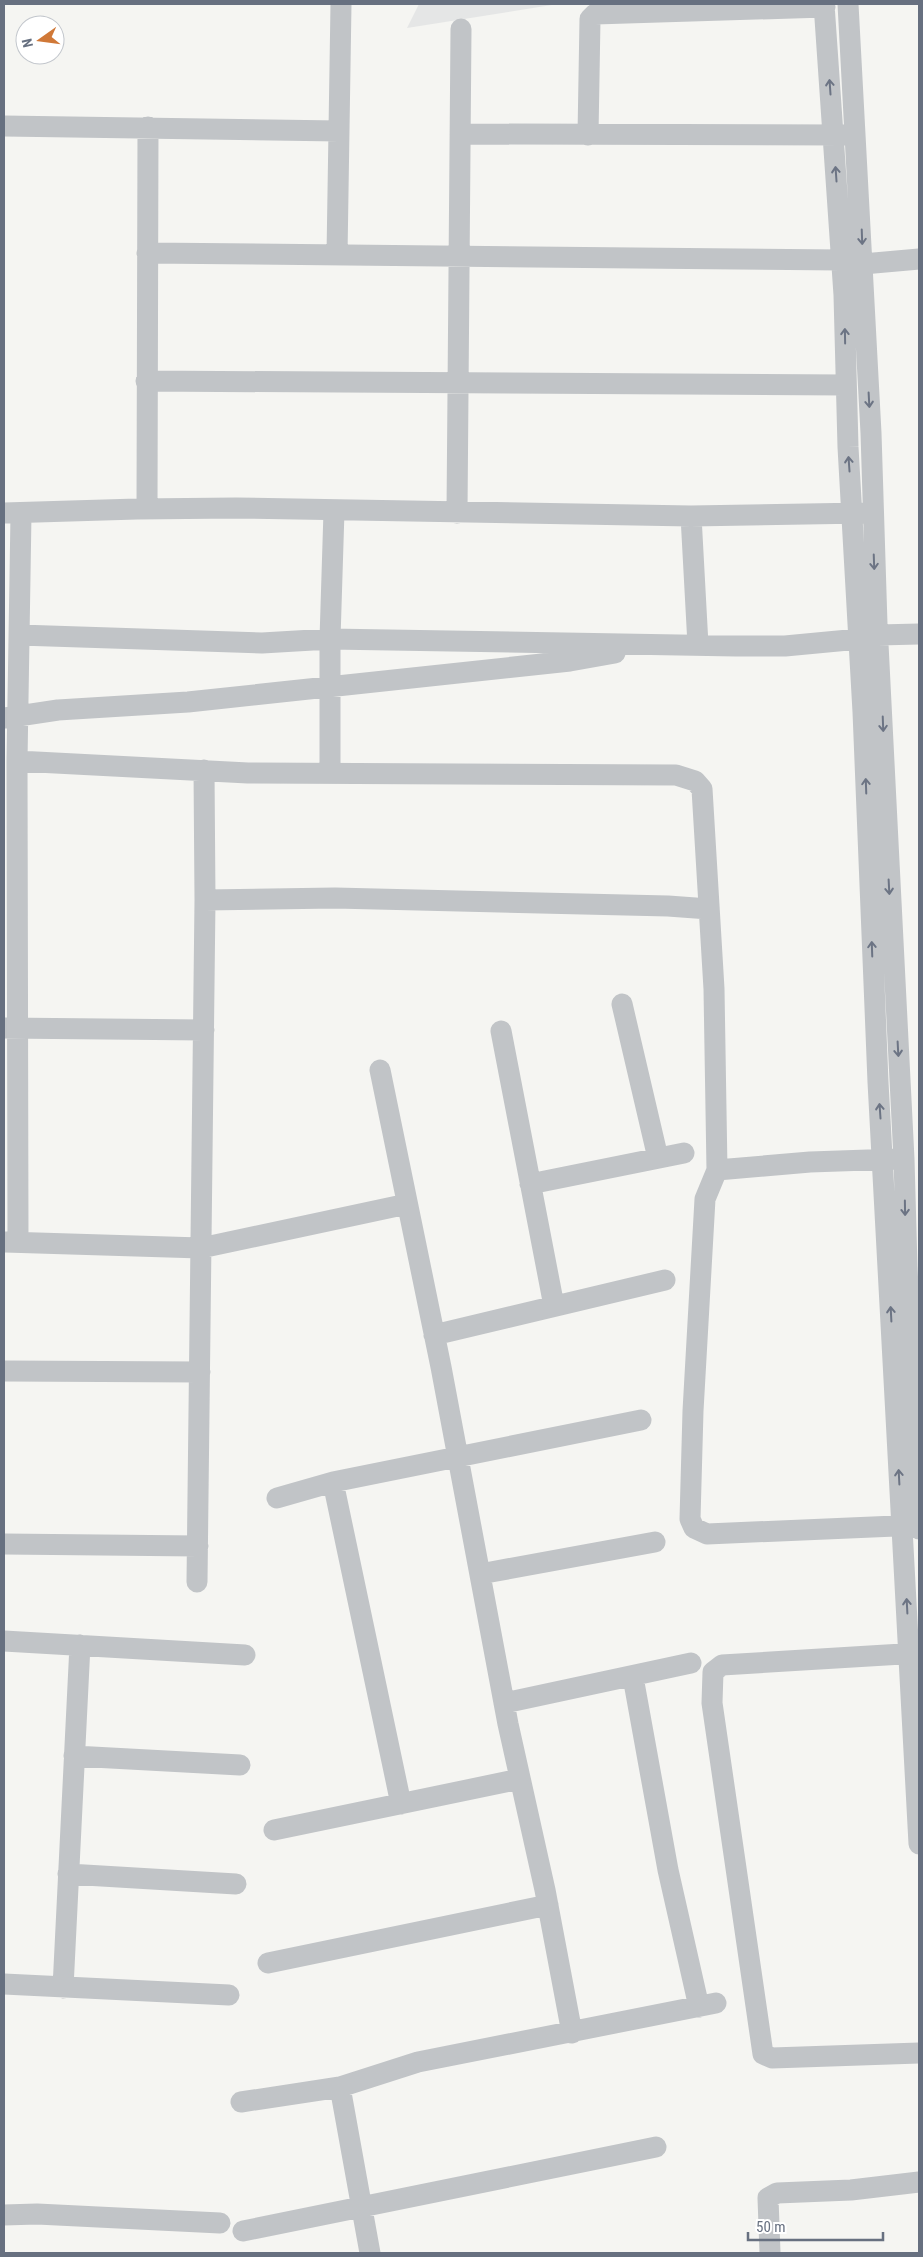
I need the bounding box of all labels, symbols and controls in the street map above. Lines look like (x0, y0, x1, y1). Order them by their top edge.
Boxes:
north arrow (15, 15, 65, 65)
text: N (19, 37, 36, 49)
one-way arrow (825, 79, 835, 95)
one-way arrow (831, 166, 840, 182)
one-way arrow (857, 228, 866, 244)
one-way arrow (840, 328, 850, 344)
one-way arrow (865, 392, 874, 408)
one-way arrow (844, 456, 853, 472)
one-way arrow (870, 554, 879, 570)
one-way arrow (878, 716, 888, 732)
one-way arrow (861, 779, 871, 795)
one-way arrow (885, 878, 894, 894)
one-way arrow (868, 941, 877, 957)
one-way arrow (893, 1041, 902, 1057)
one-way arrow (875, 1103, 884, 1119)
one-way arrow (901, 1200, 910, 1216)
one-way arrow (886, 1307, 895, 1323)
one-way arrow (895, 1469, 904, 1485)
one-way arrow (902, 1598, 911, 1614)
scale bar (748, 2210, 883, 2242)
text: 50 m (756, 2218, 786, 2236)

